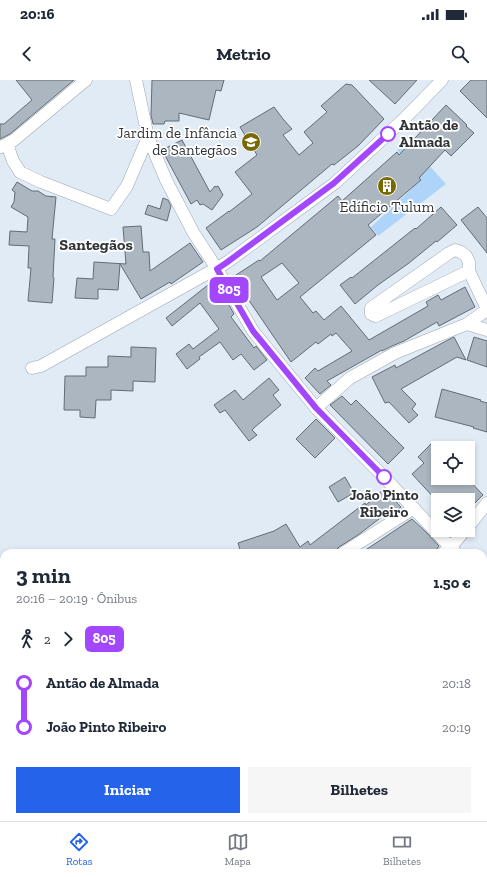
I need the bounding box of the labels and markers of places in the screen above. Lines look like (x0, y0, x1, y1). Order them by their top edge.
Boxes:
place label: Antão de Almada (399, 116, 458, 151)
place label: Jardim de Infância de Santegãos (117, 124, 237, 159)
marker: Antão de Almada (380, 126, 396, 142)
school or university icon: Jardim de Infância de Santegãos (240, 131, 262, 153)
building icon: Edíficio Tulum (376, 175, 398, 197)
place label: Edíficio Tulum (340, 198, 434, 216)
marker: João Pinto Ribeiro (376, 469, 392, 485)
place label: João Pinto Ribeiro (349, 486, 419, 521)

